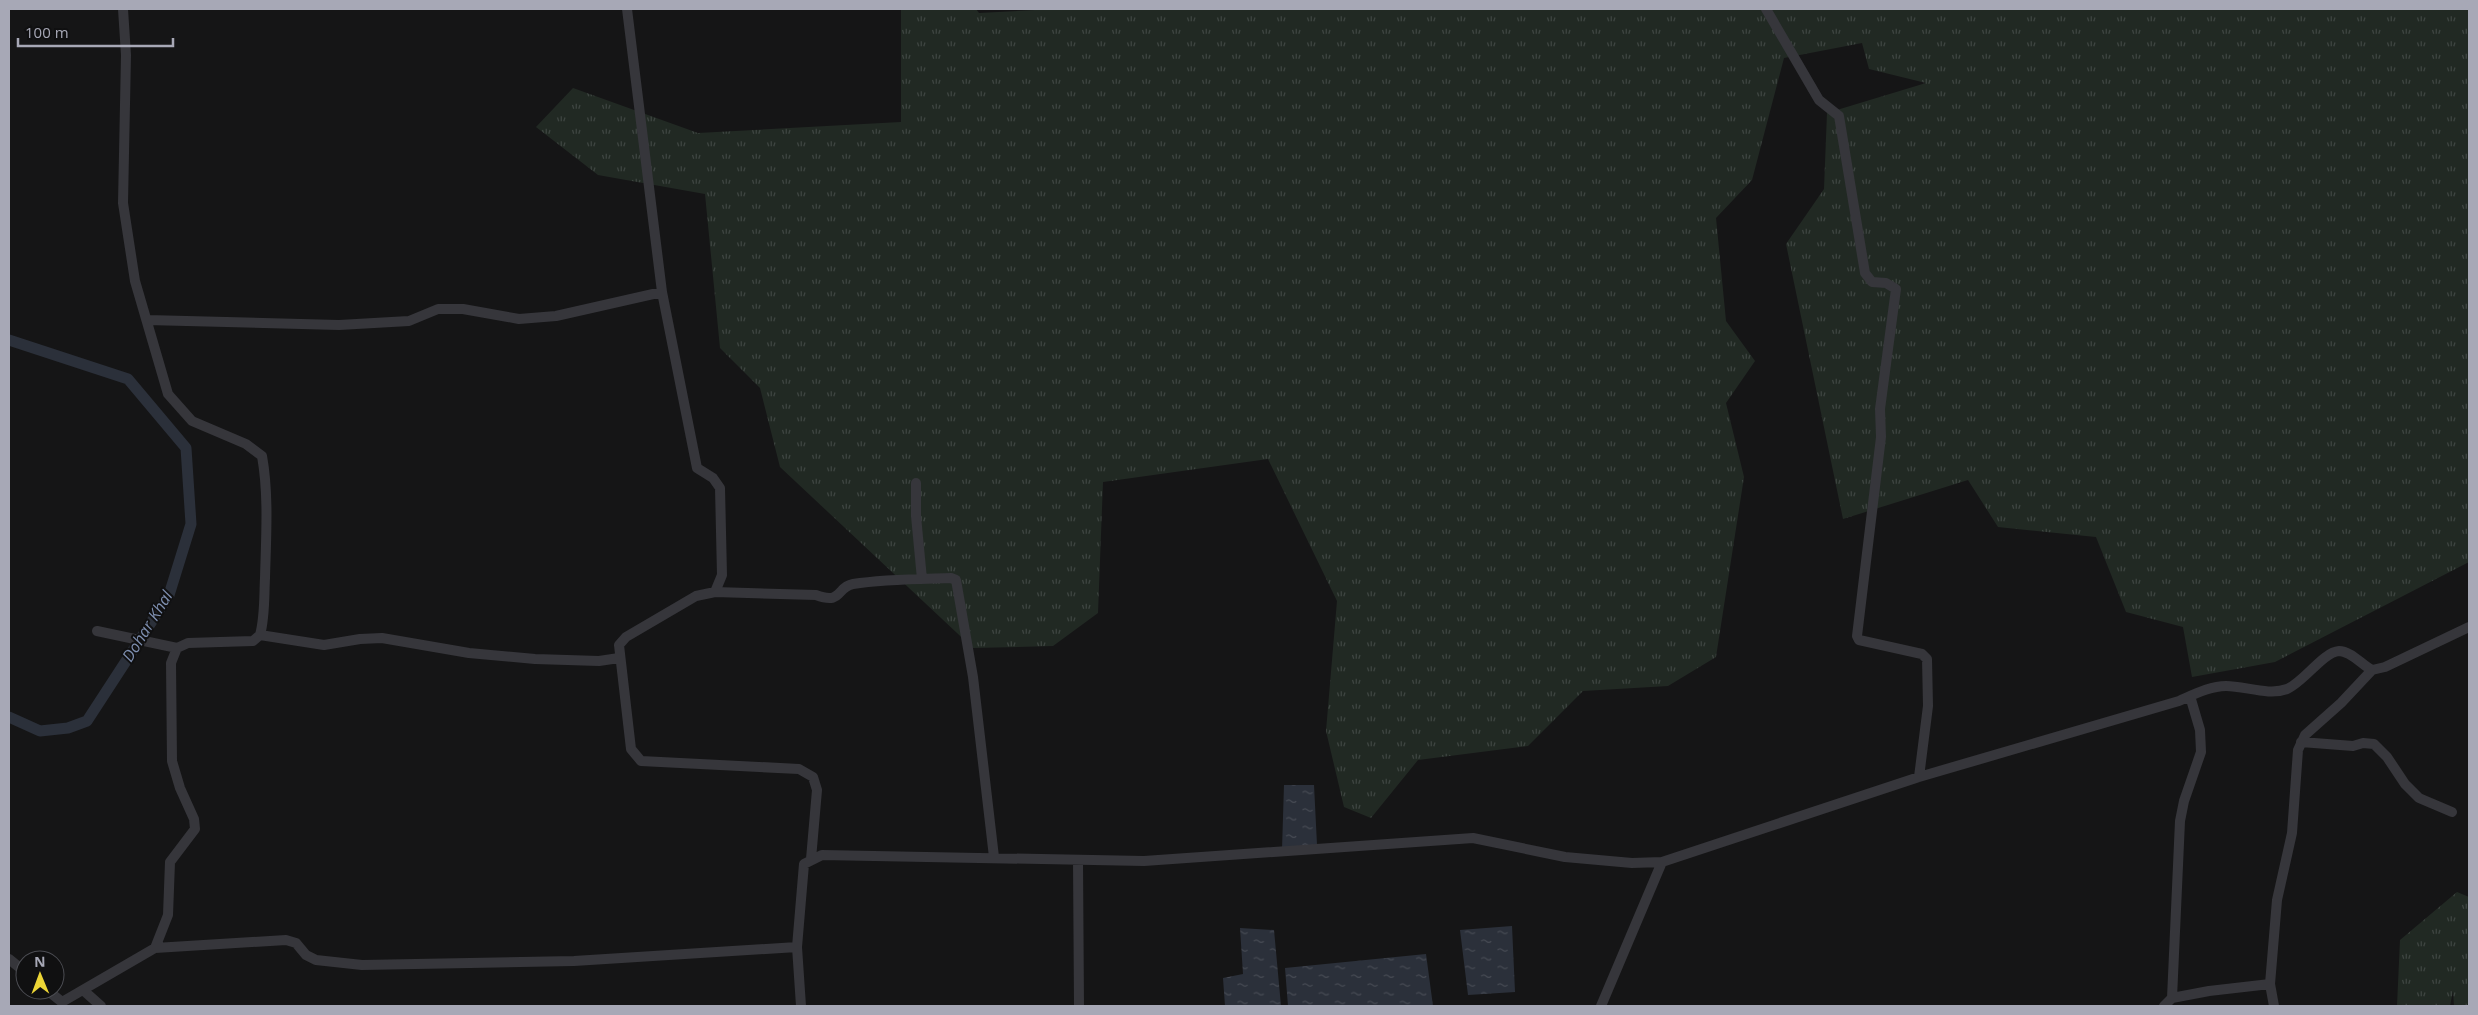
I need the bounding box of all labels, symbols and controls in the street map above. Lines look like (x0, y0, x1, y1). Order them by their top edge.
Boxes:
scale bar (18, 15, 172, 47)
text: 100 m (25, 22, 69, 42)
water label: Dohar Khal (117, 586, 178, 666)
north arrow (15, 950, 65, 1000)
text: N (34, 952, 46, 971)

